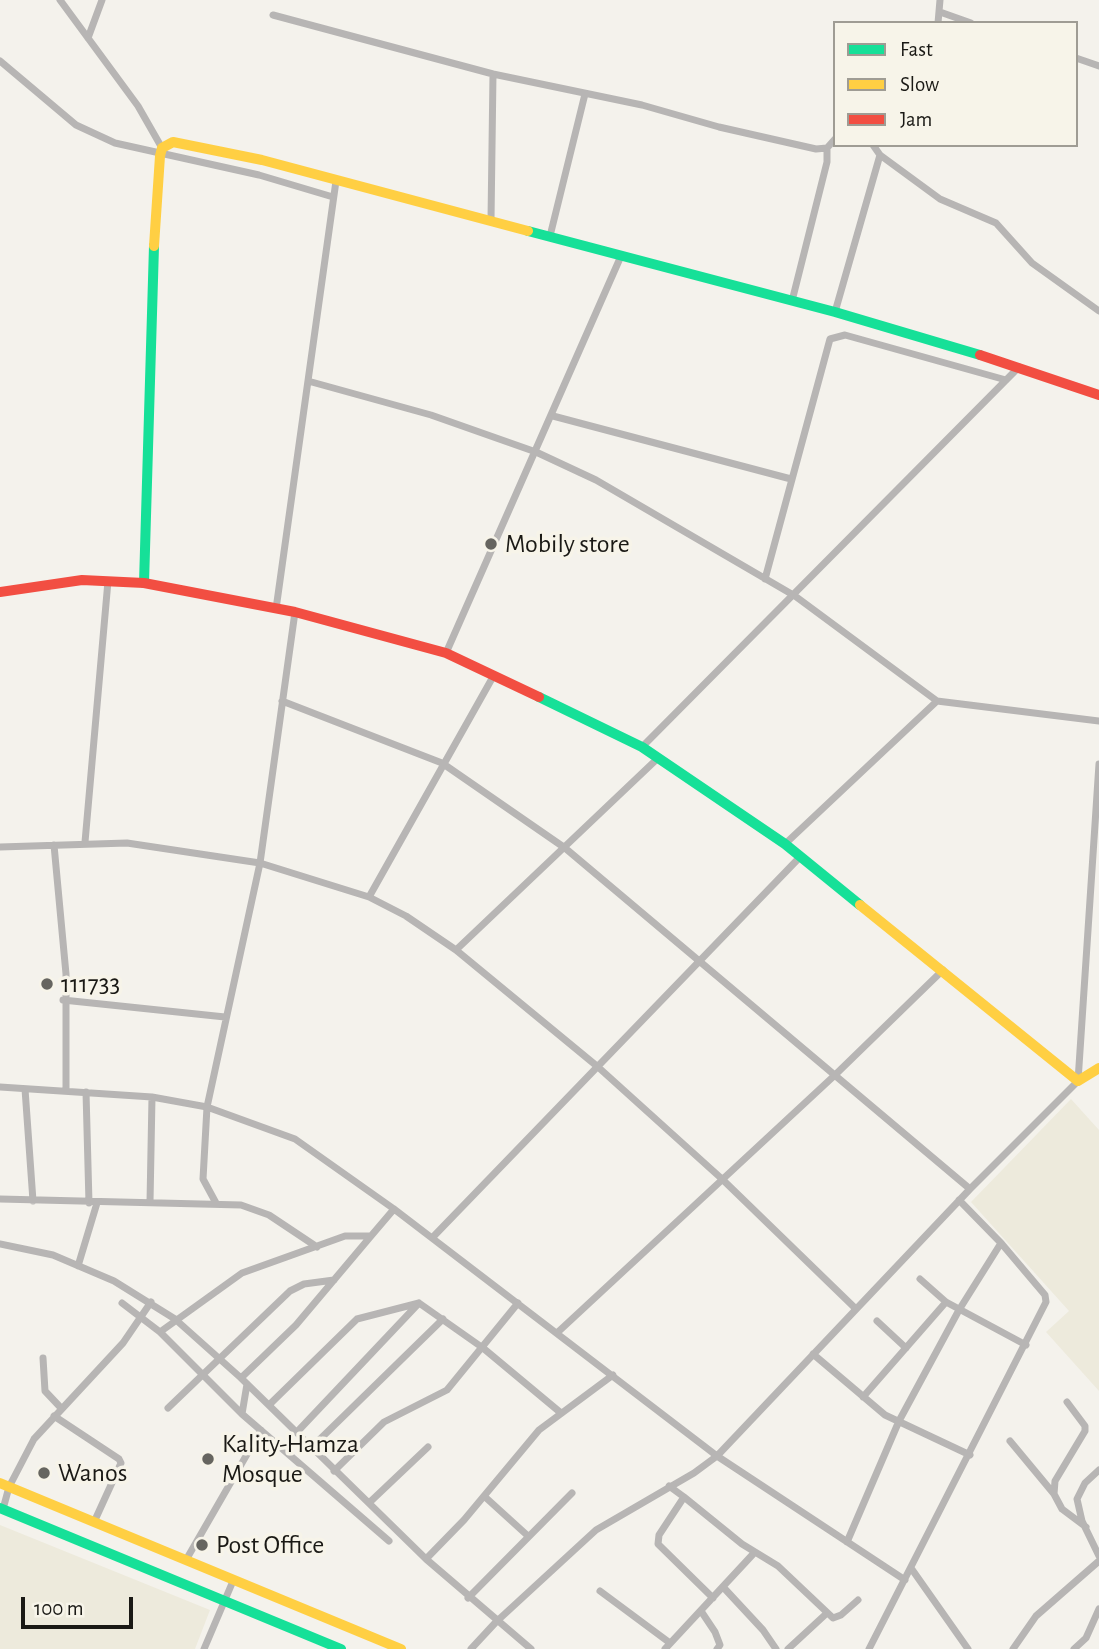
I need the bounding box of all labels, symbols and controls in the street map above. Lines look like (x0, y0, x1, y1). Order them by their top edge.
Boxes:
legend (833, 21, 1078, 147)
text: Fast (900, 39, 933, 60)
text: Slow (900, 74, 939, 95)
text: Jam (900, 109, 932, 130)
place label: Mobily store (505, 528, 630, 560)
marker: Mobily store (483, 536, 499, 552)
place label: 111733 (61, 968, 120, 1000)
marker: 111733 (39, 976, 55, 992)
place label: Kality-Hamza Mosque (222, 1428, 359, 1490)
marker: Kality-Hamza Mosque (200, 1451, 216, 1467)
place label: Wanos (58, 1457, 127, 1489)
marker: Wanos (36, 1465, 52, 1481)
place label: Post Office (216, 1529, 324, 1561)
marker: Post Office (194, 1537, 210, 1553)
scale bar (24, 1582, 136, 1626)
text: 100 m (34, 1598, 84, 1619)

